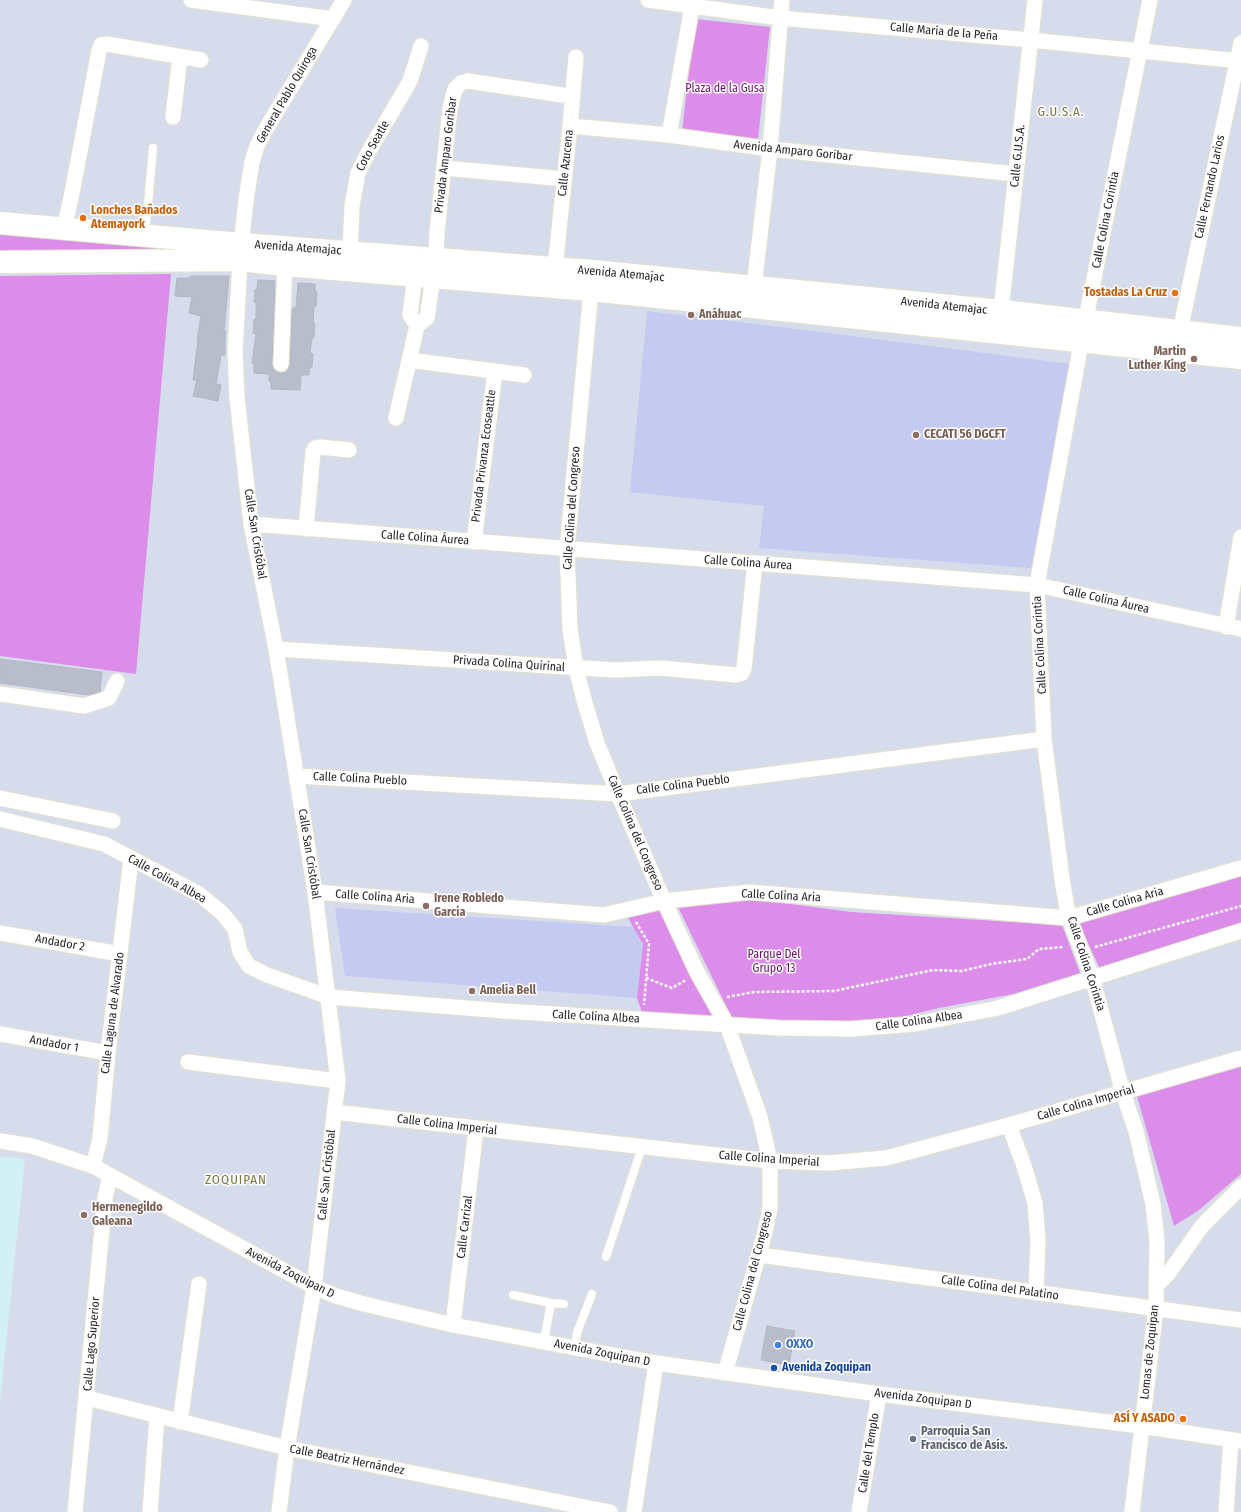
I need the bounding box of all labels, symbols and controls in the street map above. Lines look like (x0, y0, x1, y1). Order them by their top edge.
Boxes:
street label: Calle María de la Peña (890, 20, 998, 44)
street label: General Pablo Quiroga (253, 44, 321, 146)
park label: Plaza de la Gusa (685, 82, 765, 96)
street label: Privada Amparo Goribar (432, 96, 460, 214)
district label: G.U.S.A. (1037, 104, 1085, 120)
street label: Coto Seatle (353, 118, 393, 174)
street label: Calle G.U.S.A. (1008, 124, 1028, 188)
street label: Calle Azucena (555, 129, 577, 197)
street label: Calle Fernando Larios (1192, 134, 1228, 240)
street label: Avenida Amparo Goribar (733, 138, 853, 164)
street label: Calle Colina Corintia (1090, 170, 1122, 270)
place label: Lonches Bañados Atemayork (91, 204, 178, 232)
marker: Lonches Bañados Atemayork (78, 213, 88, 223)
street label: Avenida Atemajac (254, 238, 342, 258)
street label: Avenida Atemajac (577, 263, 665, 285)
place label: Tostadas La Cruz (1084, 286, 1167, 300)
marker: Tostadas La Cruz (1170, 288, 1180, 298)
street label: Avenida Atemajac (900, 294, 988, 318)
place label: Anáhuac (699, 308, 741, 322)
marker: Anáhuac (686, 310, 696, 320)
place label: Martin Luther King (1129, 345, 1186, 373)
marker: Martin Luther King (1189, 354, 1199, 364)
street label: Privada Privanza Ecoseattle (469, 389, 499, 523)
place label: CECATI 56 DGCFT (924, 428, 1006, 442)
marker: CECATI 56 DGCFT (911, 430, 921, 440)
street label: Calle Colina del Congreso (560, 446, 584, 570)
street label: Calle San Cristóbal (241, 488, 269, 580)
street label: Calle Colina Áurea (380, 528, 470, 548)
street label: Calle Colina Áurea (703, 553, 793, 573)
street label: Calle Colina Áurea (1061, 583, 1151, 617)
street label: Calle Colina Corintia (1030, 595, 1050, 695)
street label: Privada Colina Quirinal (453, 653, 565, 675)
street label: Calle Colina Pueblo (313, 769, 407, 789)
street label: Calle Colina Pueblo (635, 772, 731, 798)
street label: Calle Colina del Congreso (604, 773, 666, 893)
street label: Calle San Cristóbal (295, 808, 323, 900)
street label: Calle Colina Albea (125, 851, 209, 907)
street label: Calle Colina Aria (1085, 884, 1165, 920)
street label: Calle Colina Aria (335, 887, 415, 907)
street label: Calle Colina Aria (741, 887, 821, 905)
place label: Irene Robledo Garcia (434, 892, 504, 920)
marker: Irene Robledo Garcia (421, 901, 431, 911)
street label: Calle Colina Corintia (1064, 915, 1108, 1013)
street label: Andador 2 (34, 932, 86, 954)
park label: Parque Del Grupo 13 (748, 948, 800, 976)
street label: Calle Laguna de Alvarado (98, 951, 128, 1075)
place label: Amelia Bell (480, 984, 536, 998)
marker: Amelia Bell (467, 986, 477, 996)
street label: Calle Colina Albea (552, 1008, 640, 1026)
street label: Calle Colina Albea (875, 1008, 963, 1034)
street label: Andador 1 (28, 1033, 80, 1055)
street label: Calle Colina Imperial (1035, 1082, 1137, 1124)
street label: Calle Colina Imperial (396, 1112, 498, 1138)
street label: Calle San Cristóbal (315, 1129, 339, 1221)
street label: Calle Colina Imperial (718, 1148, 820, 1170)
district label: ZOQUIPAN (205, 1172, 267, 1188)
street label: Calle Carrizal (454, 1195, 476, 1259)
place label: Hermenegildo Galeana (92, 1201, 163, 1229)
street label: Calle Colina del Congreso (730, 1209, 776, 1333)
marker: Hermenegildo Galeana (79, 1210, 89, 1220)
street label: Avenida Zoquipan D (243, 1244, 337, 1302)
street label: Calle Colina del Palatino (940, 1273, 1060, 1303)
street label: Calle Lago Superior (81, 1296, 103, 1392)
street label: Lomas de Zoquipan (1138, 1304, 1162, 1400)
street label: Avenida Zoquipan D (553, 1337, 651, 1369)
place label: OXXO (786, 1338, 813, 1352)
marker: OXXO (773, 1340, 783, 1350)
place label: Avenida Zoquipan (782, 1361, 871, 1375)
marker: Avenida Zoquipan (769, 1363, 779, 1373)
street label: Avenida Zoquipan D (874, 1386, 972, 1412)
street label: Calle del Templo (856, 1412, 882, 1494)
place label: ASÍ Y ASADO (1114, 1412, 1175, 1426)
marker: ASÍ Y ASADO (1178, 1414, 1188, 1424)
place label: Parroquia San Francisco de Asís. (921, 1425, 1008, 1453)
marker: Parroquia San Francisco de Asís. (908, 1434, 918, 1444)
street label: Calle Beatriz Hernández (288, 1442, 406, 1478)

